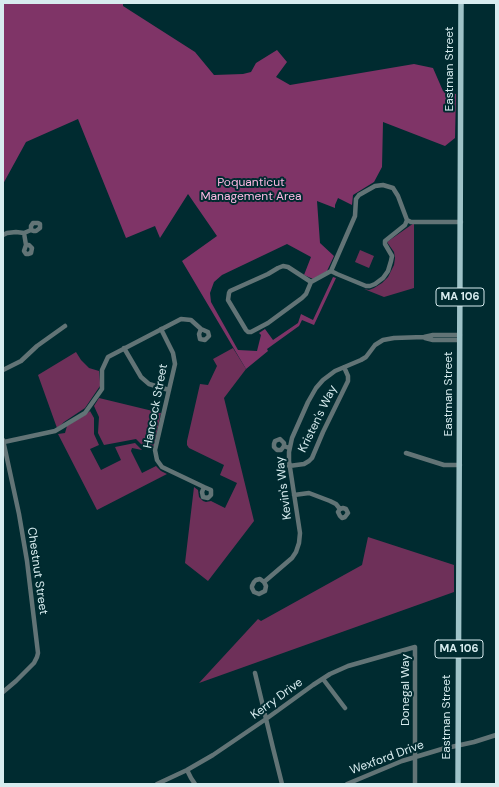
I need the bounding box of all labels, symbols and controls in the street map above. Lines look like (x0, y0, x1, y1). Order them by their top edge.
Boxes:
street label: Eastman Street (443, 26, 457, 112)
park label: Poquanticut Management Area (200, 176, 302, 204)
road number: MA 106 (436, 288, 484, 306)
street label: Eastman Street (442, 351, 456, 437)
street label: Hancock Street (141, 363, 171, 449)
street label: Kristen's Way (296, 383, 340, 455)
street label: Kevin's Way (273, 455, 295, 521)
street label: Chestnut Street (24, 526, 50, 616)
road number: MA 106 (435, 640, 483, 658)
street label: Donegal Way (399, 654, 413, 726)
street label: Eastman Street (440, 674, 454, 760)
street label: Kerry Drive (248, 675, 306, 723)
street label: Wexford Drive (348, 738, 426, 778)

